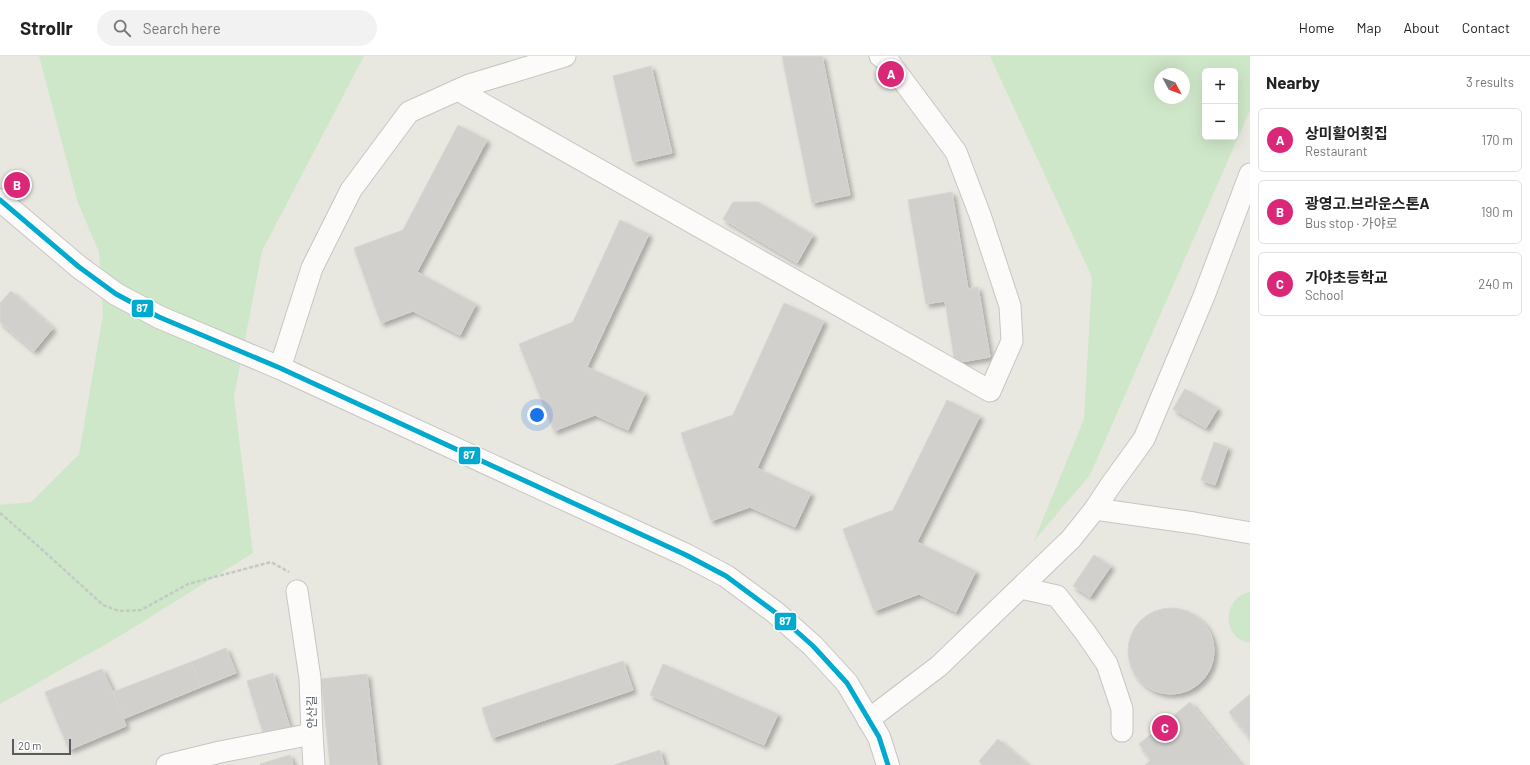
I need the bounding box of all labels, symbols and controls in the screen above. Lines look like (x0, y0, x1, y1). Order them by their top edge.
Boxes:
search box (97, 10, 377, 46)
text: Strollr (20, 16, 73, 39)
icon: search (111, 17, 133, 39)
text: Search here (143, 19, 221, 37)
text: Home (1299, 19, 1335, 36)
text: Map (1357, 19, 1381, 36)
text: About (1403, 19, 1440, 36)
text: Contact (1462, 19, 1510, 36)
pin: A (878, 59, 904, 89)
north arrow (1154, 68, 1190, 104)
map controls (1202, 68, 1238, 140)
button: + (1202, 68, 1238, 104)
text: Nearby (1266, 72, 1320, 92)
text: 3 results (1466, 74, 1514, 90)
button: − (1202, 104, 1238, 140)
text: 상미활어횟집 (1305, 124, 1388, 142)
text: A (1276, 132, 1284, 148)
text: 170 m (1482, 132, 1513, 148)
text: Restaurant (1305, 143, 1367, 159)
pin: B (4, 170, 30, 200)
text: 광영고.브라운스톤A (1305, 194, 1430, 212)
text: B (1276, 204, 1284, 220)
text: 190 m (1481, 204, 1513, 220)
text: Bus stop · 가야로 (1305, 215, 1398, 231)
text: 가야초등학교 (1305, 268, 1388, 286)
text: C (1276, 276, 1284, 292)
text: 240 m (1478, 276, 1513, 292)
text: School (1305, 287, 1343, 303)
line badge: 87 (131, 299, 154, 318)
text: 87 (136, 301, 148, 314)
your location (527, 405, 547, 425)
line badge: 87 (458, 446, 481, 465)
text: 87 (463, 448, 475, 461)
line badge: 87 (774, 612, 797, 631)
text: 87 (779, 614, 791, 627)
street label: 안산길 (304, 695, 318, 729)
pin: C (1152, 713, 1178, 743)
scale bar (12, 737, 71, 756)
text: 20 m (18, 739, 41, 752)

